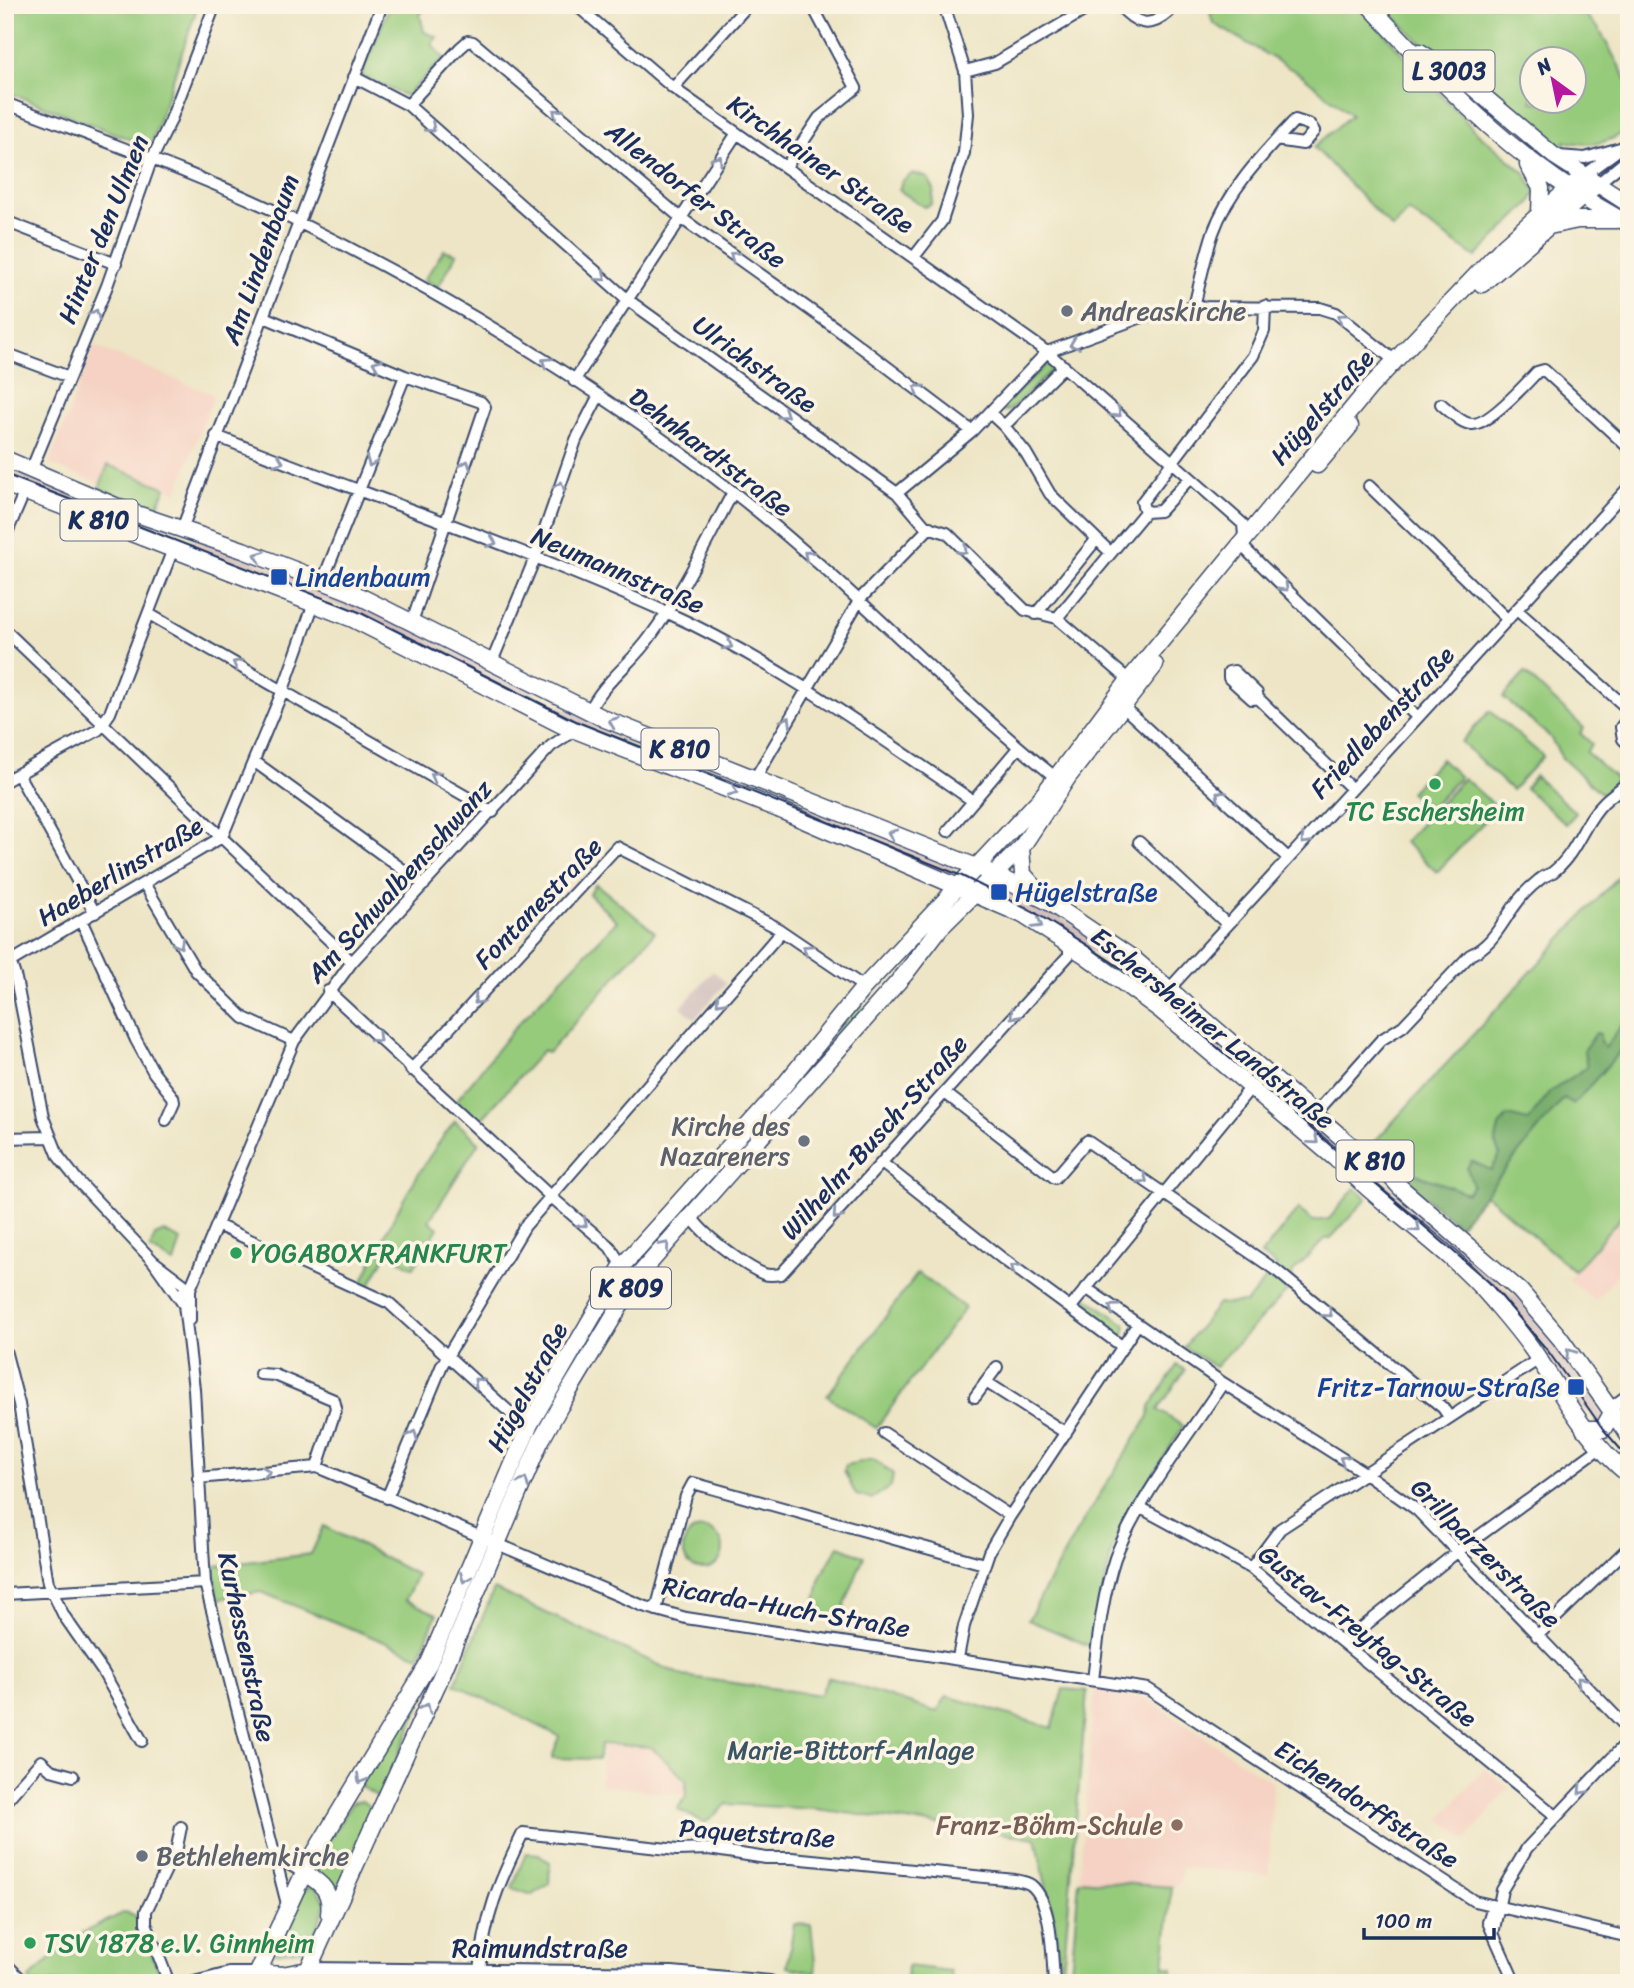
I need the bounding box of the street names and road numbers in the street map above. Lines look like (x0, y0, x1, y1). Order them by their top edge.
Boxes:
road number: L 3003 (1404, 50, 1494, 92)
street label: Kirchhainer Straße (717, 82, 925, 246)
street label: Allendorfer Straße (594, 108, 797, 281)
street label: Hinter den Ulmen (44, 127, 162, 331)
street label: Am Lindenbaum (207, 167, 312, 352)
street label: Ulrichstraße (683, 303, 828, 426)
street label: Hügelstraße (1258, 338, 1386, 476)
street label: Dehnhardtstraße (619, 375, 803, 529)
road number: K 810 (60, 500, 138, 540)
street label: Neumannstraße (524, 513, 712, 627)
street label: Friedlebenstraße (1298, 634, 1466, 810)
road number: K 810 (642, 728, 718, 770)
street label: Am Schwalbenschwanz (293, 768, 504, 995)
street label: Haeberlinstraße (28, 803, 213, 939)
street label: Fontanestraße (462, 826, 614, 980)
street label: Eschersheimer Landstraße (1080, 914, 1346, 1142)
street label: Wilhelm-Busch-Straße (768, 1023, 980, 1251)
road number: K 810 (1336, 1140, 1414, 1182)
road number: K 809 (591, 1268, 671, 1308)
street label: Hügelstraße (473, 1313, 581, 1461)
street label: Grillparzerstraße (1399, 1466, 1573, 1640)
street label: Gustav-Freytag-Straße (1248, 1532, 1489, 1740)
street label: Kurhessenstraße (204, 1548, 290, 1746)
street label: Ricarda-Huch-Straße (658, 1563, 914, 1651)
street label: Eichendorffstraße (1265, 1727, 1469, 1881)
street label: Paquetstraße (677, 1805, 837, 1861)
street label: Raimundstraße (452, 1925, 628, 1971)

